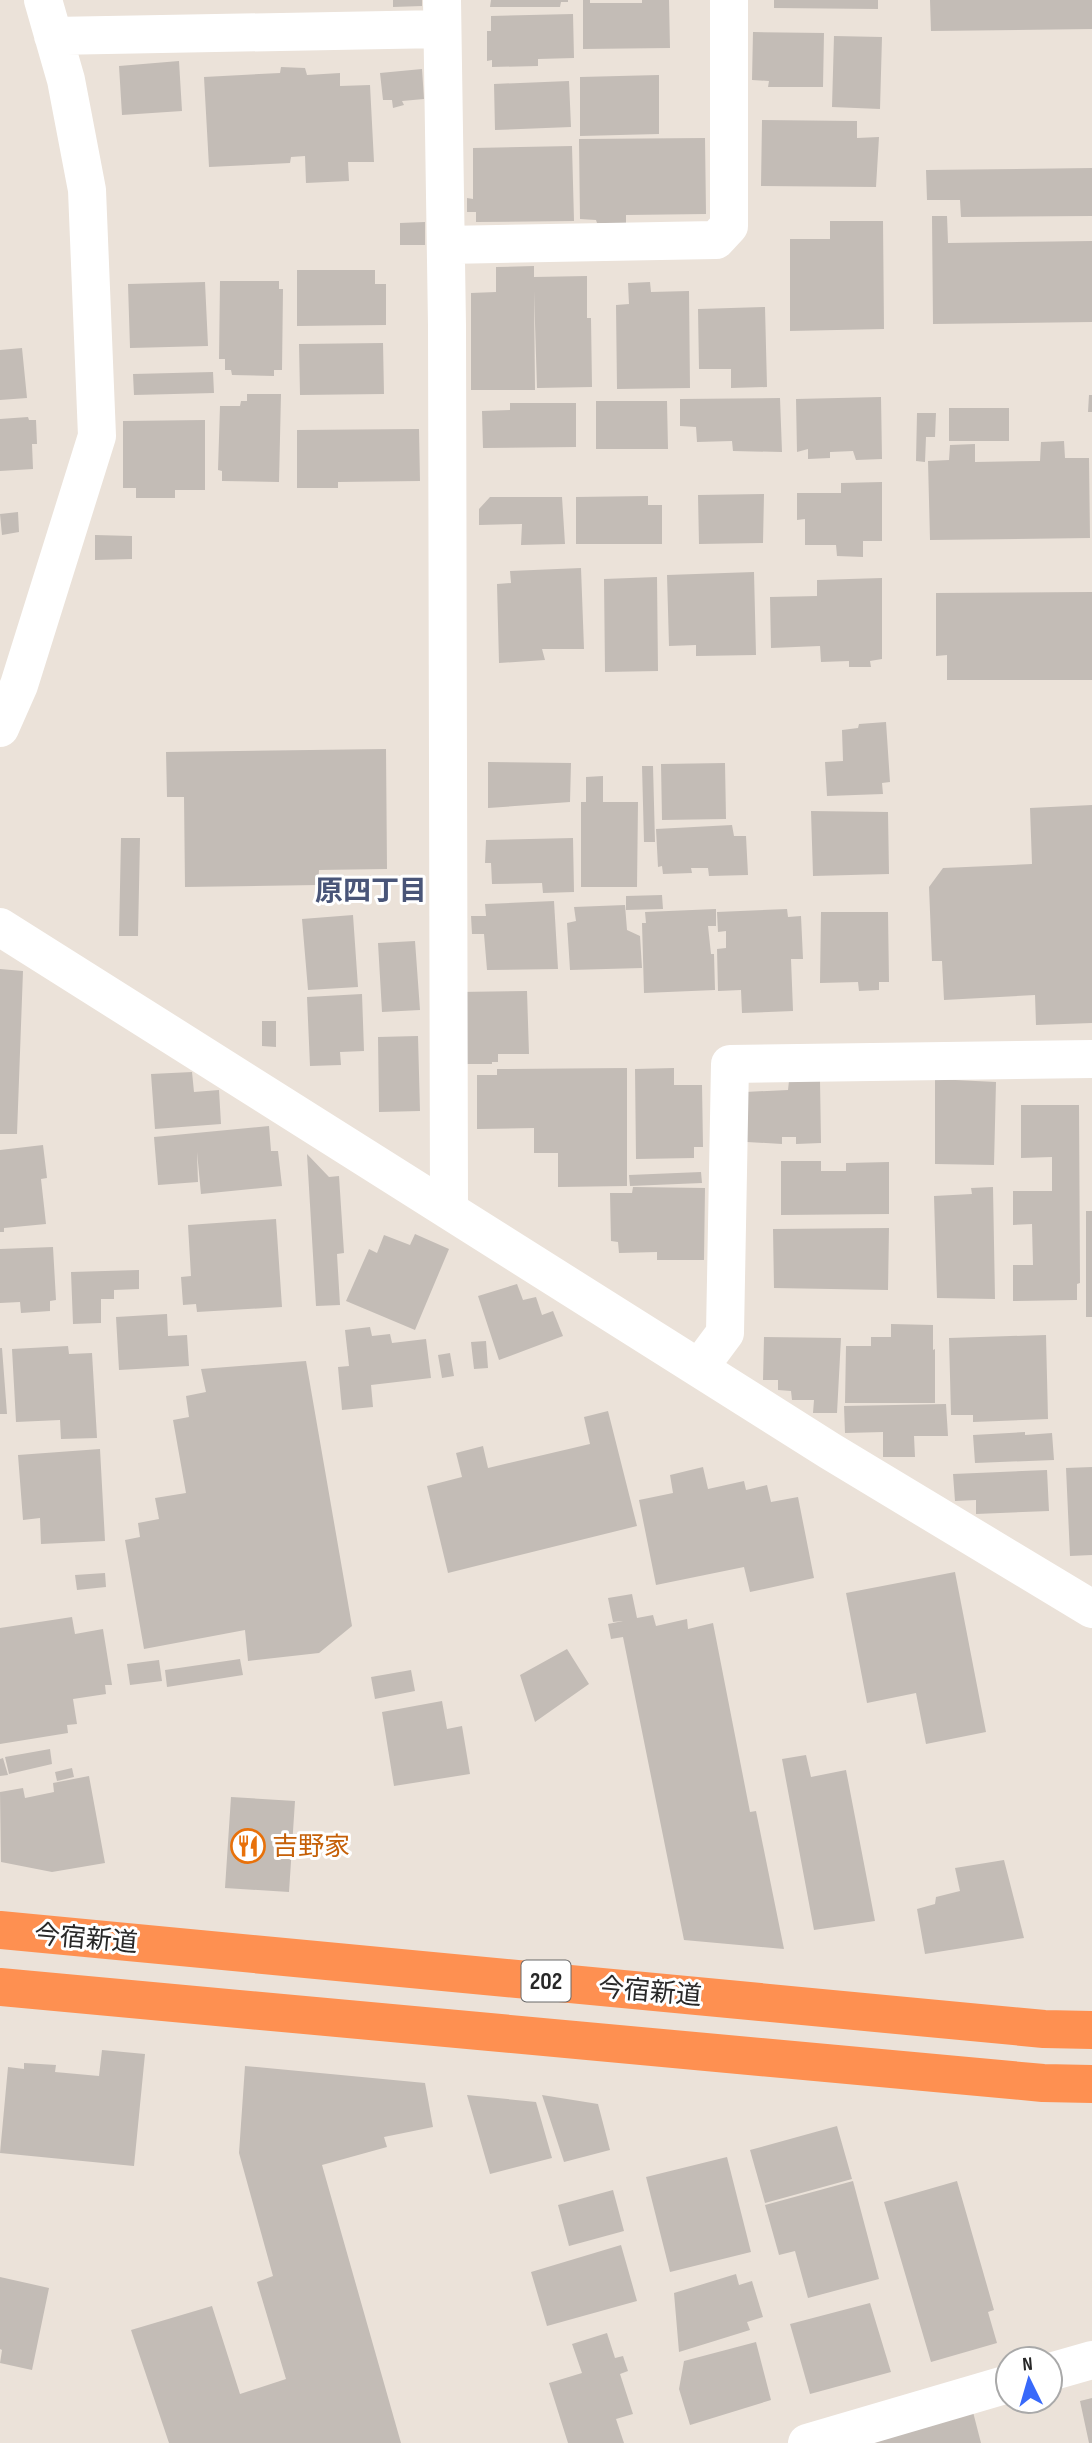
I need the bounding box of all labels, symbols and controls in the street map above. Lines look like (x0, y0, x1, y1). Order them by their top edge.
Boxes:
district label: 原四丁目 (315, 875, 427, 908)
restaurant icon: 吉野家 (229, 1827, 267, 1865)
place label: 吉野家 (272, 1832, 350, 1863)
street label: 今宿新道 (33, 1920, 139, 1959)
road number: 202 (522, 1960, 570, 2002)
street label: 今宿新道 (597, 1973, 703, 2012)
north arrow (994, 2345, 1064, 2415)
text: N (1022, 2353, 1034, 2376)

